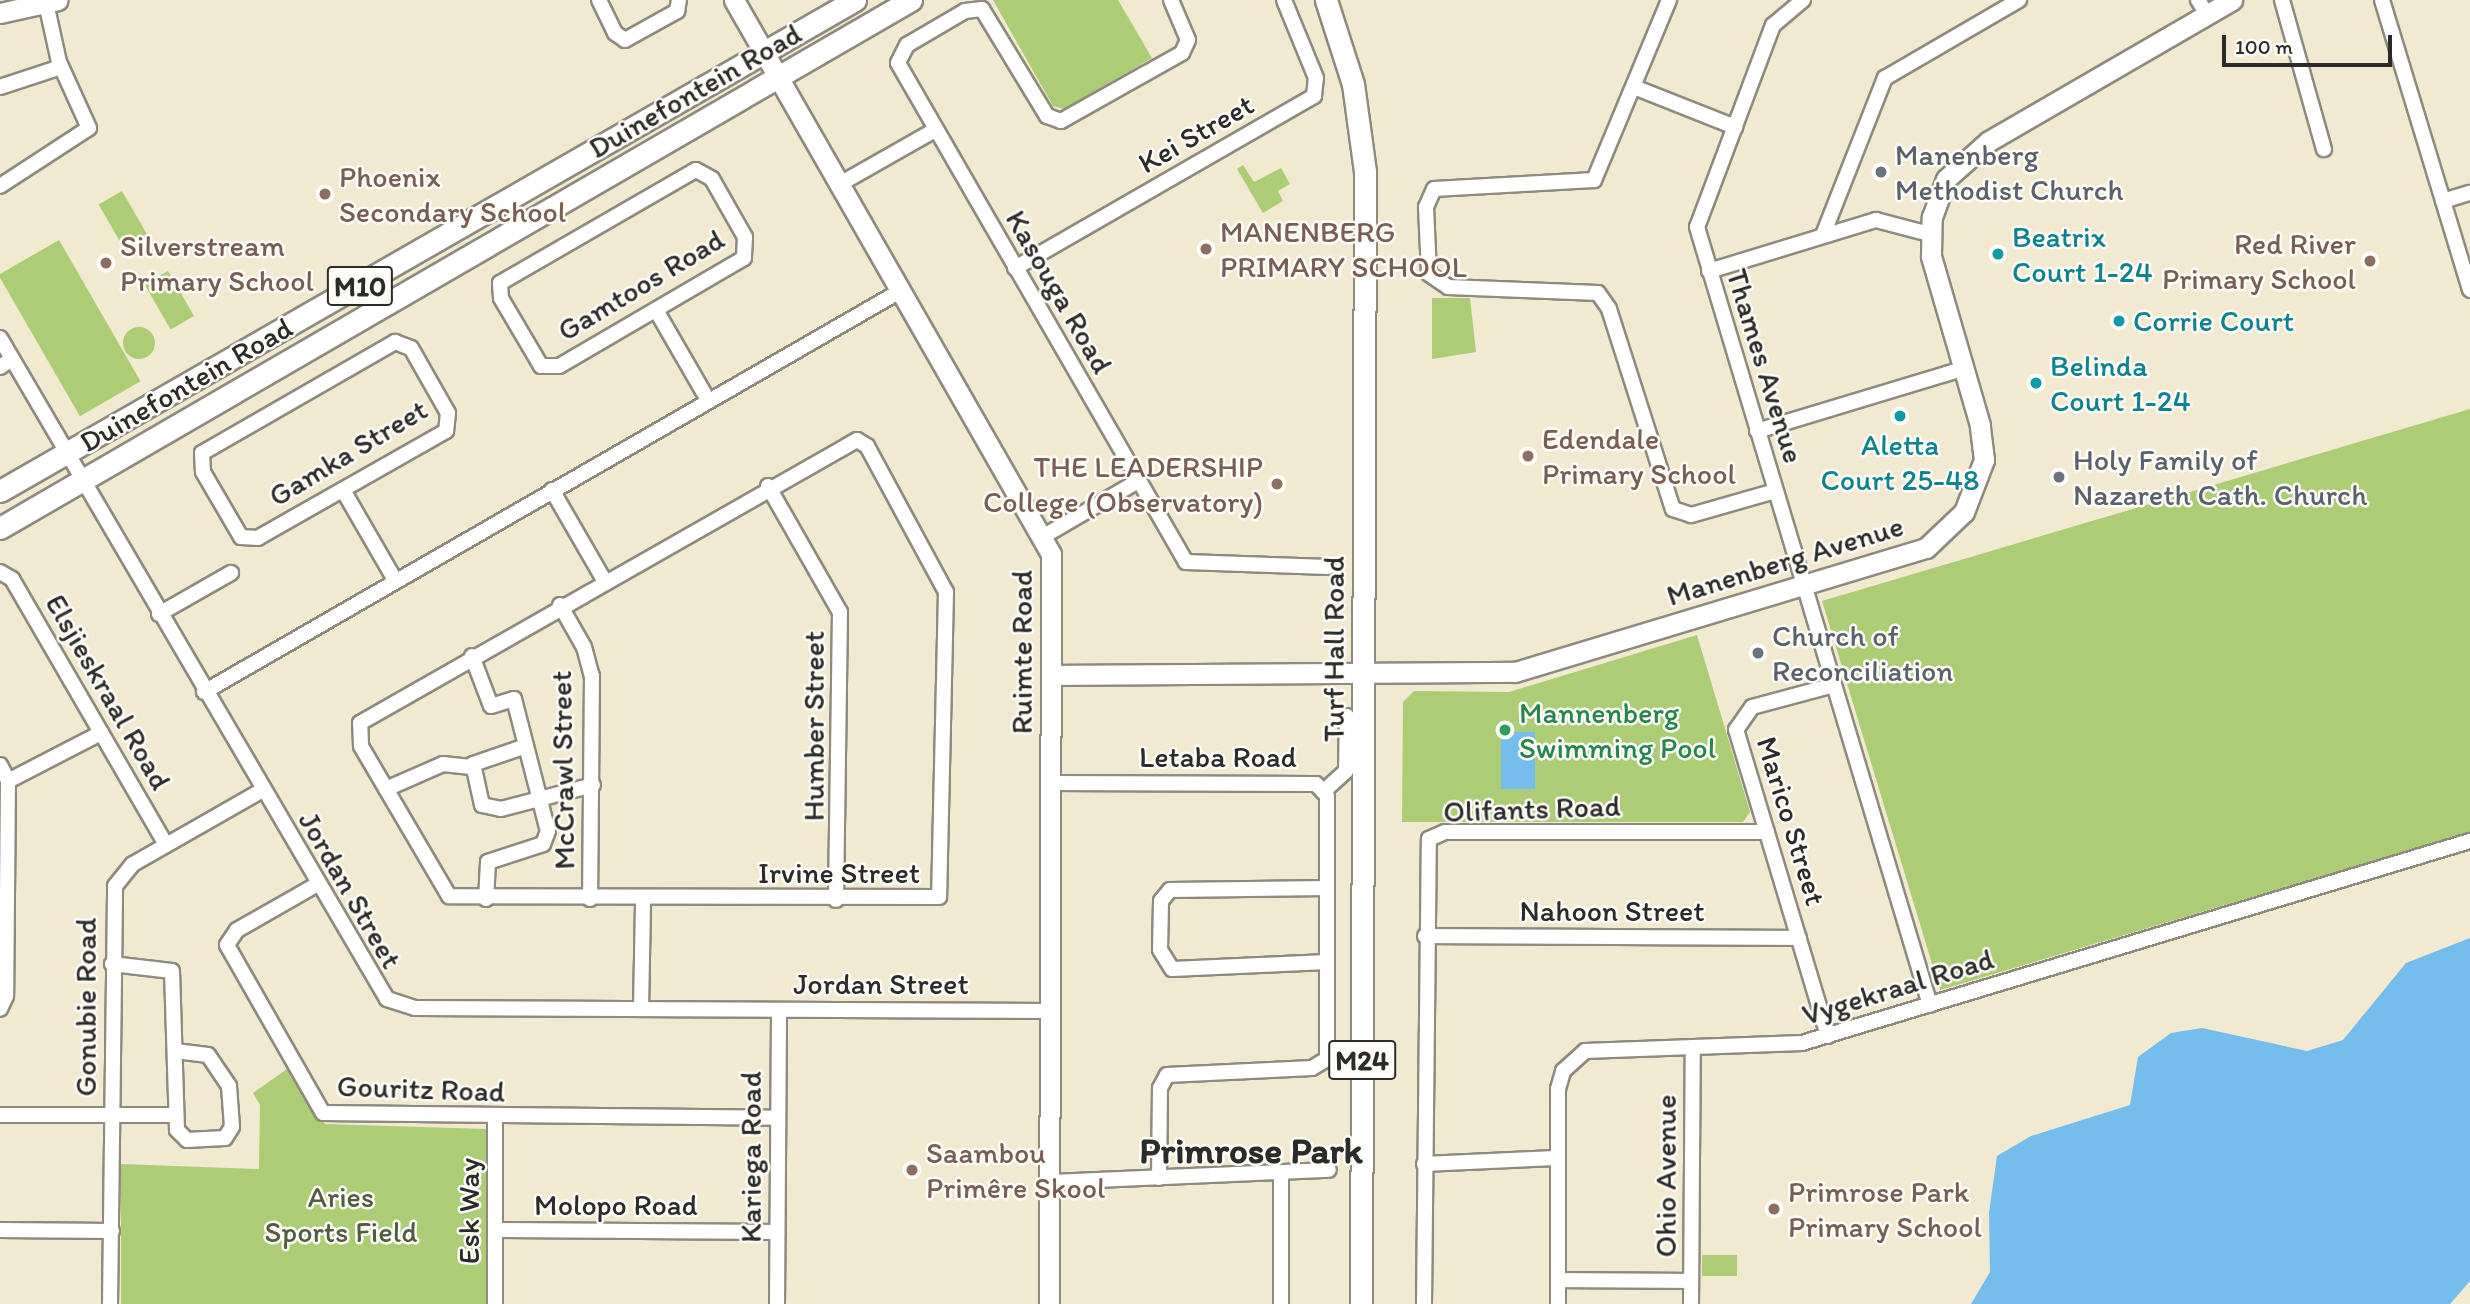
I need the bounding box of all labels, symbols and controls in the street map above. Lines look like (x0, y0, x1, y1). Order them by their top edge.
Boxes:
street label: Duinefontein Road (582, 15, 808, 167)
scale bar (2225, 21, 2395, 65)
text: 100 m (2235, 34, 2293, 59)
street label: Kei Street (1132, 87, 1260, 181)
place label: Manenberg Methodist Church (1895, 137, 2124, 208)
place label: Phoenix Secondary School (339, 159, 565, 230)
marker: Manenberg Methodist Church (1873, 164, 1889, 180)
marker: Phoenix Secondary School (317, 186, 333, 202)
street label: Kasouga Road (998, 204, 1120, 380)
place label: MANENBERG PRIMARY SCHOOL (1220, 214, 1467, 284)
place label: Beatrix Court 1-24 (2012, 219, 2153, 290)
street label: Gamtoos Road (551, 221, 731, 349)
place label: Red River Primary School (2162, 226, 2356, 296)
place label: Silverstream Primary School (120, 228, 314, 298)
marker: MANENBERG PRIMARY SCHOOL (1198, 241, 1214, 257)
marker: Beatrix Court 1-24 (1990, 246, 2006, 262)
marker: Red River Primary School (2362, 253, 2378, 269)
marker: Silverstream Primary School (98, 255, 114, 271)
road number: M10 (327, 262, 393, 310)
street label: Thames Avenue (1718, 265, 1812, 467)
place label: Corrie Court (2133, 303, 2294, 339)
street label: Duinefontein Road (73, 309, 299, 461)
marker: Corrie Court (2111, 313, 2127, 329)
place label: Belinda Court 1-24 (2050, 348, 2191, 418)
marker: Belinda Court 1-24 (2028, 375, 2044, 391)
street label: Gamka Street (263, 392, 433, 514)
marker: Aletta Court 25-48 (1892, 408, 1908, 424)
place label: Edendale Primary School (1542, 421, 1736, 491)
place label: Aletta Court 25-48 (1821, 427, 1979, 498)
place label: Holy Family of Nazareth Cath. Church (2073, 442, 2367, 512)
marker: Edendale Primary School (1520, 448, 1536, 464)
place label: THE LEADERSHIP College (Observatory) (983, 449, 1263, 520)
marker: Holy Family of Nazareth Cath. Church (2051, 469, 2067, 485)
marker: THE LEADERSHIP College (Observatory) (1269, 476, 1285, 492)
street label: Manenberg Avenue (1663, 508, 1907, 614)
street label: Turf Hall Road (1316, 556, 1352, 742)
street label: Ruimte Road (1004, 570, 1040, 734)
street label: Elsjieskraal Road (38, 588, 178, 796)
place label: Church of Reconciliation (1772, 618, 1953, 688)
street label: Humber Street (796, 631, 832, 821)
marker: Church of Reconciliation (1750, 645, 1766, 661)
street label: McCrawl Street (543, 670, 583, 870)
place label: Mannenberg Swimming Pool (1519, 695, 1715, 766)
marker: Mannenberg Swimming Pool (1497, 722, 1513, 738)
street label: Marico Street (1748, 733, 1834, 909)
street label: Letaba Road (1139, 739, 1297, 775)
street label: Olifants Road (1443, 788, 1621, 830)
street label: Jordan Street (291, 805, 409, 975)
street label: Irvine Street (758, 855, 920, 891)
street label: Nahoon Street (1520, 893, 1704, 929)
street label: Gonubie Road (68, 918, 104, 1096)
street label: Vygekraal Road (1798, 941, 1998, 1033)
street label: Jordan Street (793, 966, 969, 1002)
road number: M24 (1327, 1036, 1397, 1084)
street label: Gouritz Road (336, 1068, 506, 1110)
street label: Kariega Road (733, 1071, 769, 1243)
street label: Ohio Avenue (1648, 1095, 1684, 1257)
district label: Primrose Park (1139, 1128, 1363, 1172)
place label: Saambou Primêre Skool (926, 1135, 1105, 1206)
street label: Esk Way (451, 1158, 487, 1264)
marker: Saambou Primêre Skool (904, 1162, 920, 1178)
place label: Primrose Park Primary School (1788, 1174, 1982, 1244)
park label: Aries Sports Field (265, 1179, 417, 1250)
street label: Molopo Road (534, 1187, 698, 1223)
marker: Primrose Park Primary School (1766, 1201, 1782, 1217)

